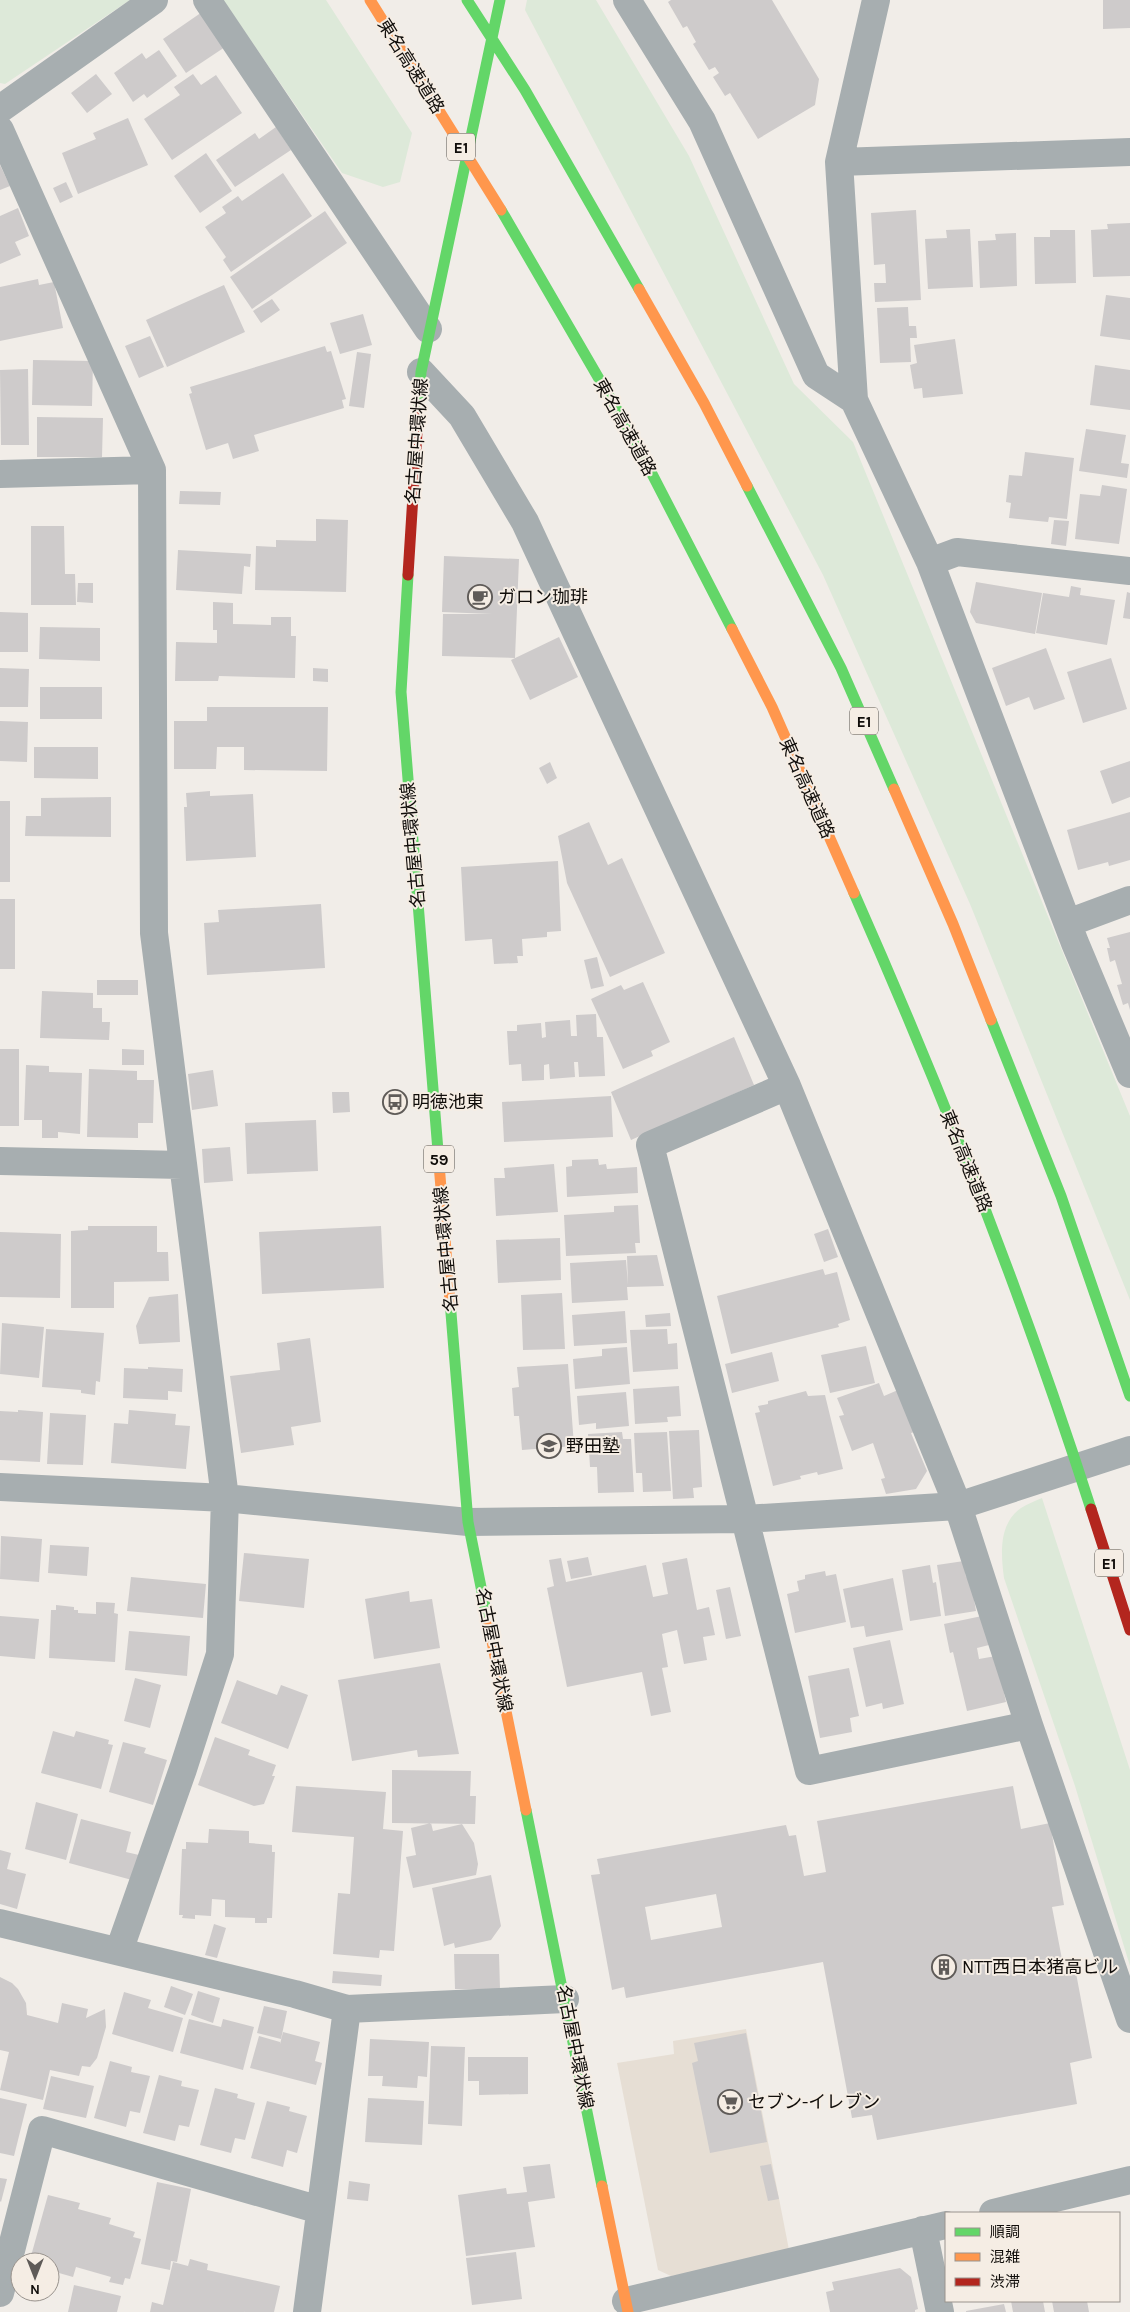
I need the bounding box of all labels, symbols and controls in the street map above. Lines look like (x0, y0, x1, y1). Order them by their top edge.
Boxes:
street label: 東名高速道路 (373, 14, 449, 118)
road number: E1 (447, 134, 475, 160)
street label: 東名高速道路 (589, 374, 661, 480)
street label: 名古屋中環状線 (402, 377, 432, 505)
cafe icon: ガロン珈琲 (467, 584, 493, 610)
place label: ガロン珈琲 (498, 586, 588, 608)
road number: E1 (850, 708, 878, 734)
street label: 東名高速道路 (775, 734, 839, 842)
street label: 名古屋中環状線 (397, 781, 429, 909)
bus stop icon: 明徳池東 (382, 1089, 408, 1115)
place label: 明徳池東 (412, 1091, 484, 1113)
street label: 東名高速道路 (936, 1107, 996, 1215)
road number: 59 (424, 1146, 454, 1172)
street label: 名古屋中環状線 (430, 1185, 462, 1313)
school or university icon: 野田塾 (536, 1433, 562, 1459)
place label: 野田塾 (566, 1435, 620, 1457)
road number: E1 (1095, 1550, 1123, 1576)
street label: 名古屋中環状線 (471, 1586, 517, 1714)
building icon: NTT西日本猪高ビル (931, 1954, 957, 1980)
place label: NTT西日本猪高ビル (962, 1956, 1118, 1978)
street label: 名古屋中環状線 (552, 1983, 598, 2111)
supermarket icon: セブン-イレブン (717, 2089, 743, 2115)
place label: セブン-イレブン (748, 2091, 880, 2113)
legend (945, 2212, 1120, 2302)
text: 順調 (990, 2223, 1020, 2241)
text: 混雑 (990, 2248, 1020, 2266)
north arrow (10, 2252, 60, 2302)
text: 渋滞 (990, 2273, 1020, 2291)
text: N (30, 2281, 40, 2298)

